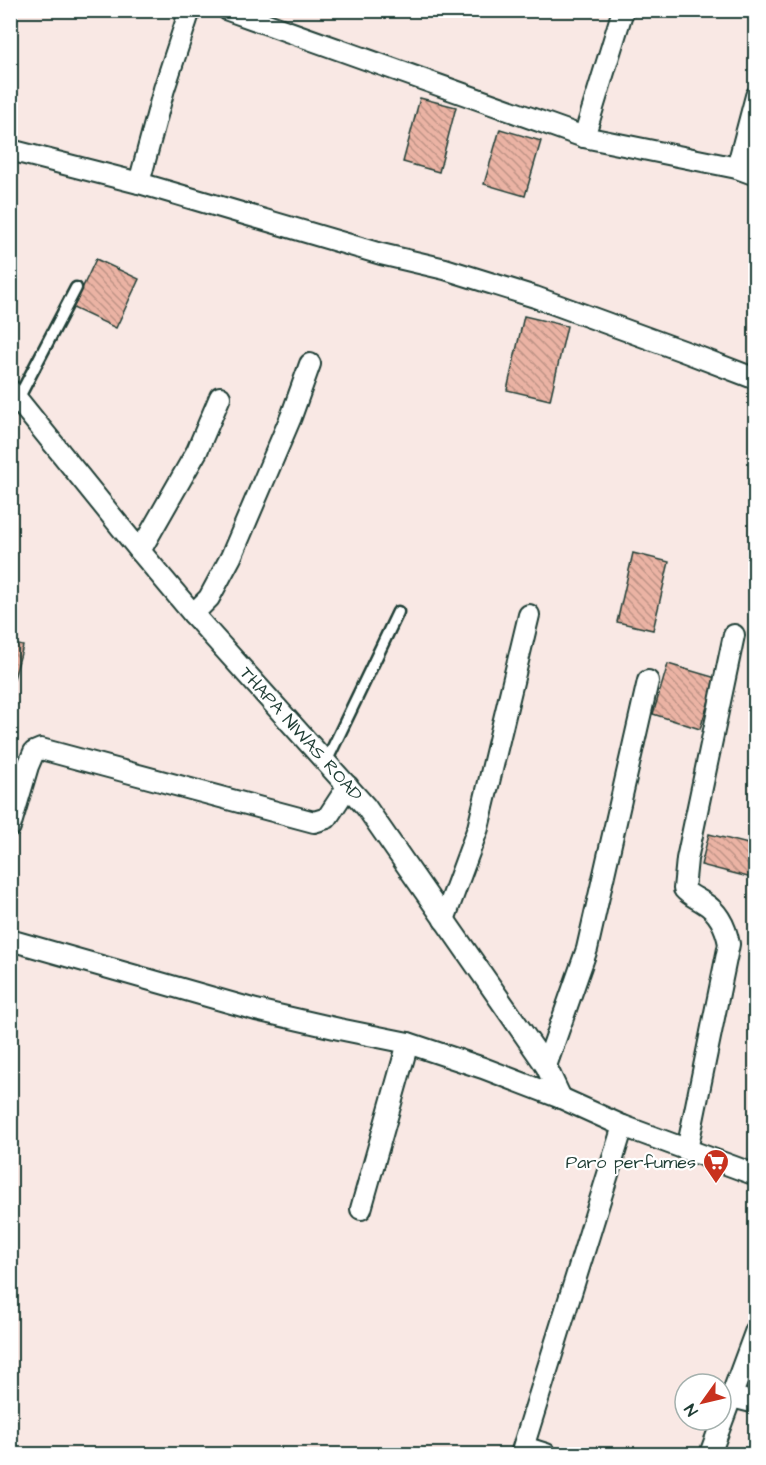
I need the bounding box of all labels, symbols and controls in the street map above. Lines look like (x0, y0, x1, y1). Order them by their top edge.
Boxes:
street label: THAPA NIWAS ROAD (234, 661, 368, 807)
supermarket icon: Paro perfumes (701, 1147, 731, 1185)
place label: Paro perfumes (566, 1150, 696, 1175)
north arrow (673, 1372, 733, 1432)
text: N (679, 1400, 703, 1420)

